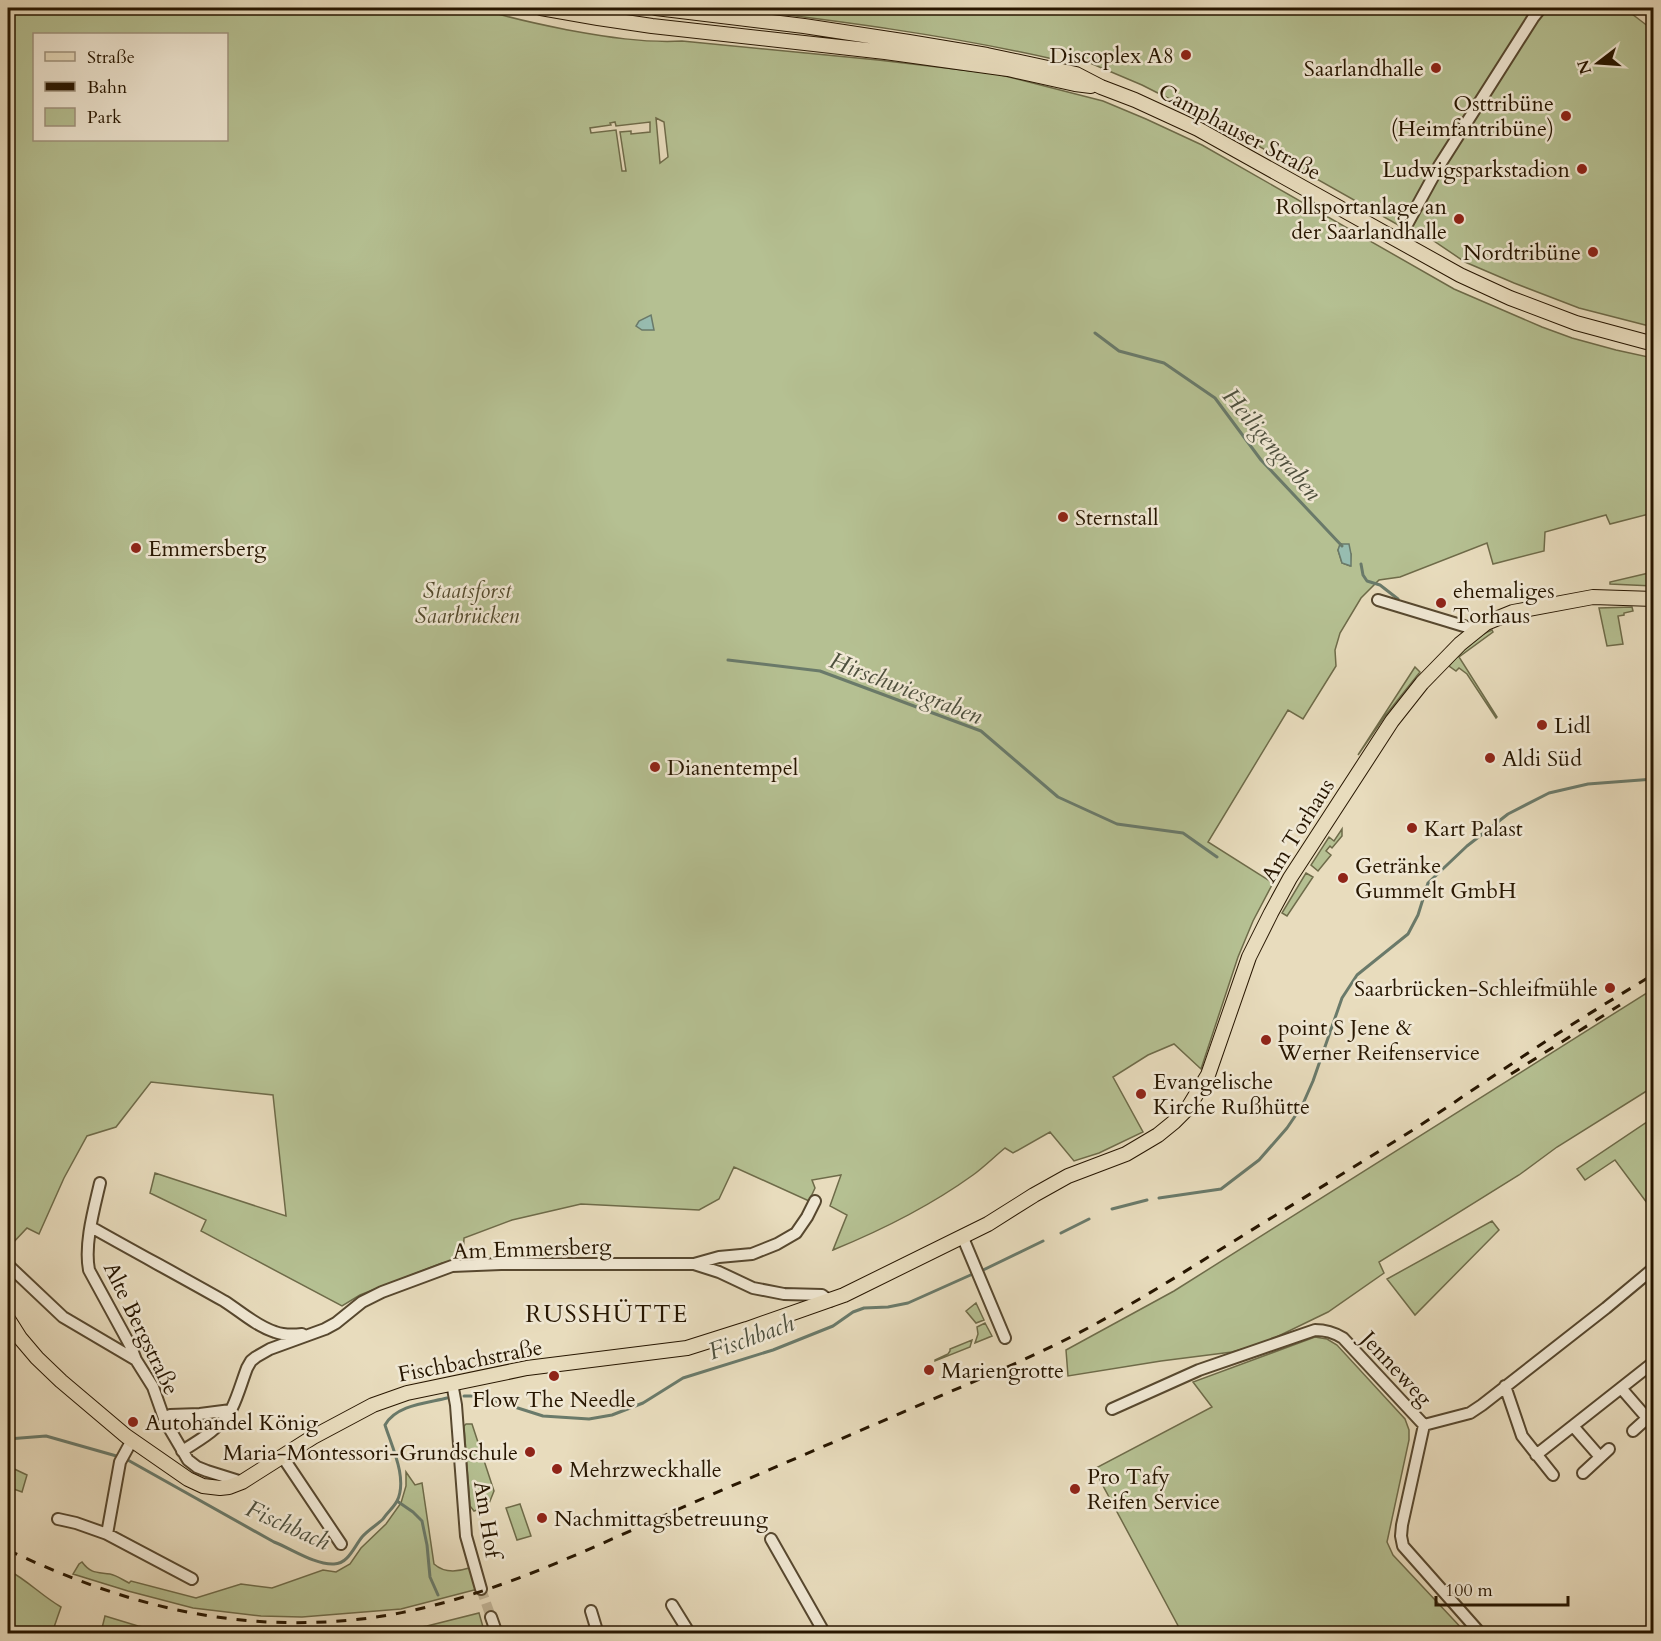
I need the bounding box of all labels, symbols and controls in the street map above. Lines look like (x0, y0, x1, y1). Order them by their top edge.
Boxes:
legend (33, 33, 228, 141)
north arrow (1568, 33, 1628, 93)
place label: Discoplex A8 (1050, 41, 1174, 71)
text: Straße (87, 45, 135, 70)
marker: Discoplex A8 (1179, 48, 1193, 62)
place label: Saarlandhalle (1304, 54, 1424, 84)
text: N (1572, 57, 1597, 77)
marker: Saarlandhalle (1429, 61, 1443, 75)
text: Bahn (87, 75, 128, 100)
street label: Camphauser Straße (1153, 76, 1326, 187)
place label: Osttribüne (Heimfantribüne) (1391, 89, 1554, 144)
text: Park (87, 105, 122, 130)
marker: Osttribüne (Heimfantribüne) (1559, 109, 1573, 123)
place label: Ludwigsparkstadion (1382, 155, 1570, 185)
marker: Ludwigsparkstadion (1575, 162, 1589, 176)
place label: Rollsportanlage an der Saarlandhalle (1275, 192, 1447, 247)
marker: Rollsportanlage an der Saarlandhalle (1452, 212, 1466, 226)
place label: Nordtribüne (1463, 238, 1581, 268)
marker: Nordtribüne (1586, 245, 1600, 259)
water label: Heiligengraben (1214, 381, 1329, 508)
place label: Sternstall (1075, 503, 1159, 533)
marker: Sternstall (1056, 510, 1070, 524)
place label: Emmersberg (148, 534, 267, 564)
marker: Emmersberg (129, 541, 143, 555)
park label: Staatsforst Saarbrücken (415, 576, 520, 631)
place label: ehemaliges Torhaus (1453, 576, 1555, 631)
marker: ehemaliges Torhaus (1434, 596, 1448, 610)
water label: Hirschwiesgraben (825, 644, 987, 733)
place label: Lidl (1554, 711, 1591, 741)
marker: Lidl (1535, 718, 1549, 732)
place label: Aldi Süd (1502, 744, 1582, 774)
marker: Aldi Süd (1483, 751, 1497, 765)
place label: Dianentempel (667, 753, 799, 783)
marker: Dianentempel (648, 760, 662, 774)
street label: Am Torhaus (1254, 773, 1342, 888)
place label: Kart Palast (1424, 814, 1523, 844)
marker: Kart Palast (1405, 821, 1419, 835)
place label: Getränke Gummelt GmbH (1355, 851, 1516, 906)
marker: Getränke Gummelt GmbH (1336, 871, 1350, 885)
place label: Saarbrücken-Schleifmühle (1354, 974, 1598, 1004)
marker: Saarbrücken-Schleifmühle (1603, 981, 1617, 995)
place label: point S Jene & Werner Reifenservice (1277, 1013, 1480, 1068)
marker: point S Jene & Werner Reifenservice (1259, 1033, 1273, 1047)
place label: Evangelische Kirche Rußhütte (1153, 1067, 1310, 1122)
marker: Evangelische Kirche Rußhütte (1134, 1087, 1148, 1101)
street label: Am Emmersberg (452, 1231, 612, 1267)
street label: Alte Bergstraße (96, 1257, 186, 1400)
district label: RUSSHÜTTE (525, 1298, 689, 1331)
water label: Fischbach (704, 1307, 799, 1368)
street label: Jenneweg (1352, 1322, 1439, 1413)
street label: Fischbachstraße (395, 1332, 545, 1390)
place label: Mariengrotte (941, 1356, 1064, 1386)
marker: Mariengrotte (922, 1363, 936, 1377)
marker: Flow The Needle (547, 1369, 561, 1383)
place label: Flow The Needle (472, 1385, 636, 1415)
place label: Autohandel König (145, 1408, 319, 1438)
marker: Autohandel König (126, 1415, 140, 1429)
place label: Maria-Montessori-Grundschule (223, 1438, 518, 1468)
marker: Maria-Montessori-Grundschule (523, 1445, 537, 1459)
place label: Mehrzweckhalle (569, 1455, 722, 1485)
marker: Mehrzweckhalle (550, 1462, 564, 1476)
place label: Pro Tafy Reifen Service (1087, 1462, 1220, 1517)
street label: Am Hof (466, 1479, 508, 1563)
marker: Pro Tafy Reifen Service (1068, 1482, 1082, 1496)
water label: Fischbach (240, 1492, 336, 1559)
place label: Nachmittagsbetreuung (554, 1504, 769, 1534)
marker: Nachmittagsbetreuung (535, 1511, 549, 1525)
scale bar (1436, 1569, 1568, 1607)
text: 100 m (1445, 1578, 1493, 1603)

